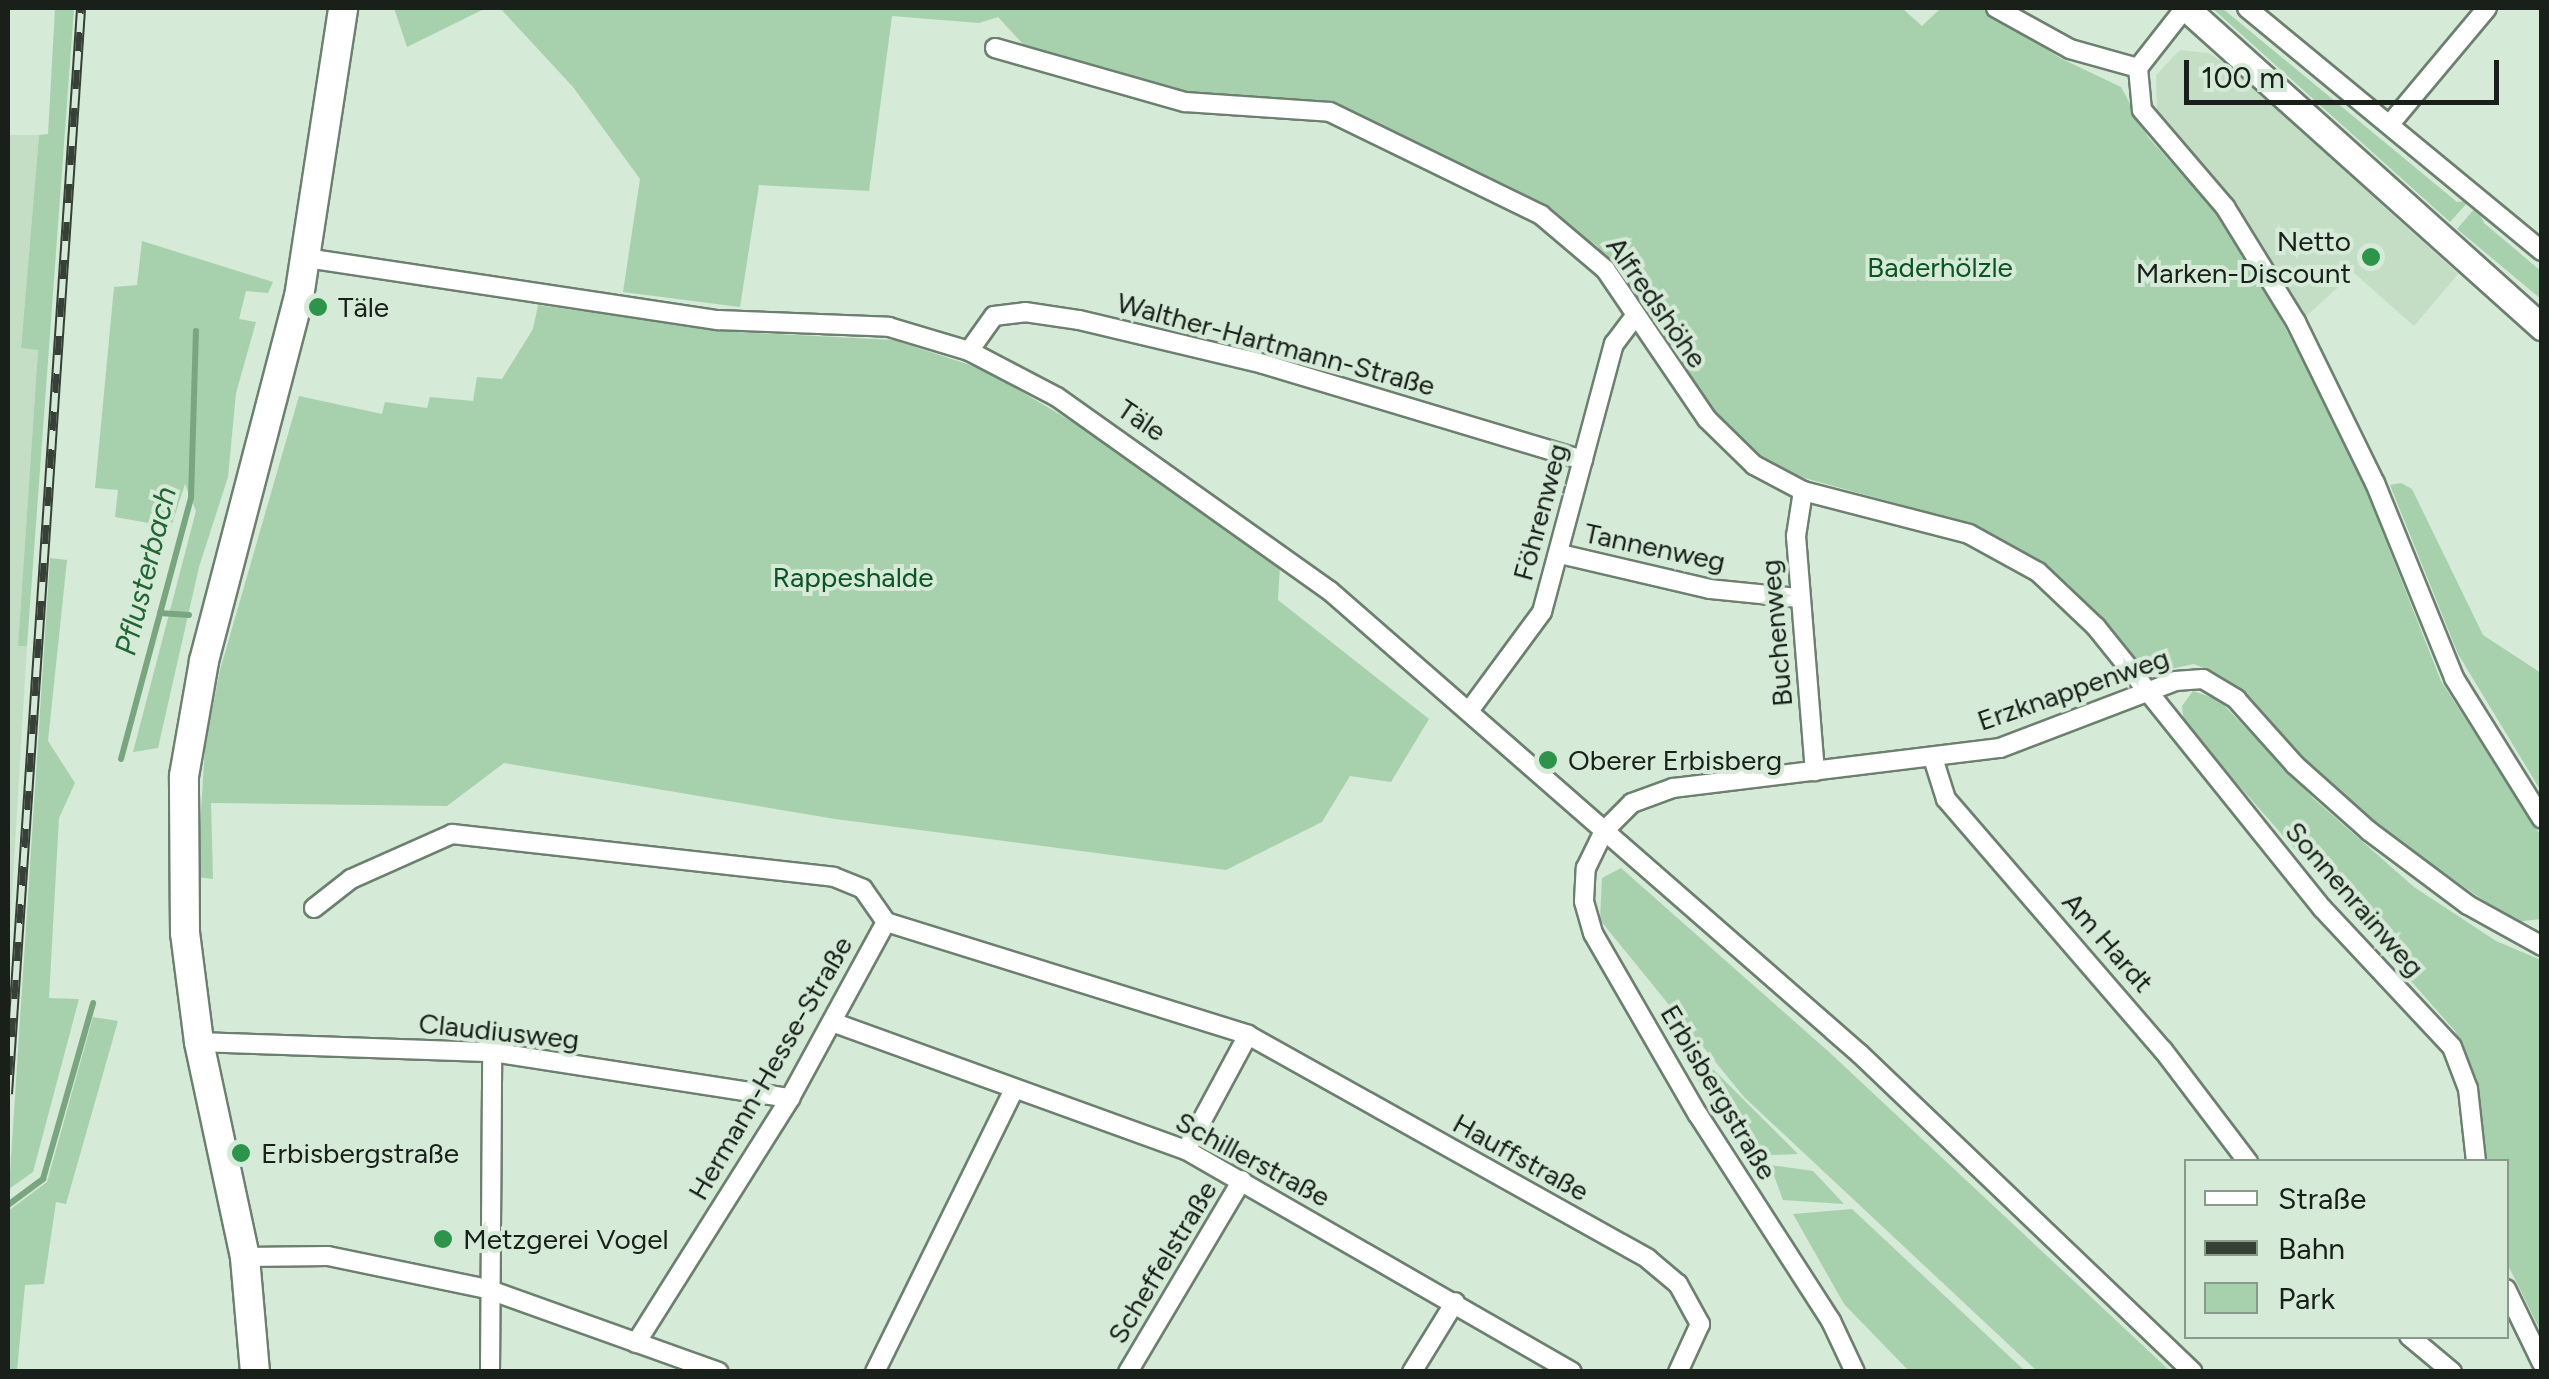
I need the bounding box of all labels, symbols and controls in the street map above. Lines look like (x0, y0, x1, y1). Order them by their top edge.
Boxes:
scale bar (2189, 40, 2504, 102)
text: 100 m (2201, 59, 2285, 96)
place label: Netto Marken-Discount (2136, 224, 2351, 290)
street label: Alfredshöhe (1600, 230, 1714, 374)
marker: Netto Marken-Discount (2360, 246, 2382, 268)
park label: Baderhölzle (1867, 250, 2013, 284)
street label: Walther-Hartmann-Straße (1113, 285, 1439, 403)
place label: Täle (338, 290, 389, 324)
marker: Täle (307, 296, 329, 318)
street label: Täle (1111, 392, 1173, 448)
street label: Föhrenweg (1506, 440, 1574, 584)
water label: Pflusterbach (108, 483, 184, 659)
street label: Tannenweg (1581, 516, 1729, 578)
street label: Buchenweg (1753, 558, 1799, 708)
park label: Rappeshalde (773, 560, 933, 594)
street label: Erzknappenweg (1973, 640, 2173, 738)
place label: Oberer Erbisberg (1568, 743, 1782, 777)
marker: Oberer Erbisberg (1537, 749, 1559, 771)
street label: Sonnenrainweg (2278, 815, 2432, 983)
street label: Am Hardt (2055, 885, 2161, 999)
street label: Hermann-Hesse-Straße (681, 930, 859, 1206)
street label: Erbisbergstraße (1654, 998, 1784, 1186)
street label: Claudiusweg (417, 1006, 581, 1056)
street label: Schillerstraße (1170, 1104, 1336, 1214)
street label: Hauffstraße (1447, 1106, 1595, 1208)
place label: Erbisbergstraße (261, 1136, 459, 1170)
marker: Erbisbergstraße (230, 1142, 252, 1164)
legend (2184, 1159, 2509, 1339)
street label: Scheffelstraße (1100, 1175, 1224, 1349)
text: Straße (2278, 1180, 2367, 1217)
place label: Metzgerei Vogel (463, 1222, 669, 1256)
marker: Metzgerei Vogel (432, 1228, 454, 1250)
text: Bahn (2278, 1230, 2345, 1267)
text: Park (2278, 1280, 2335, 1317)

